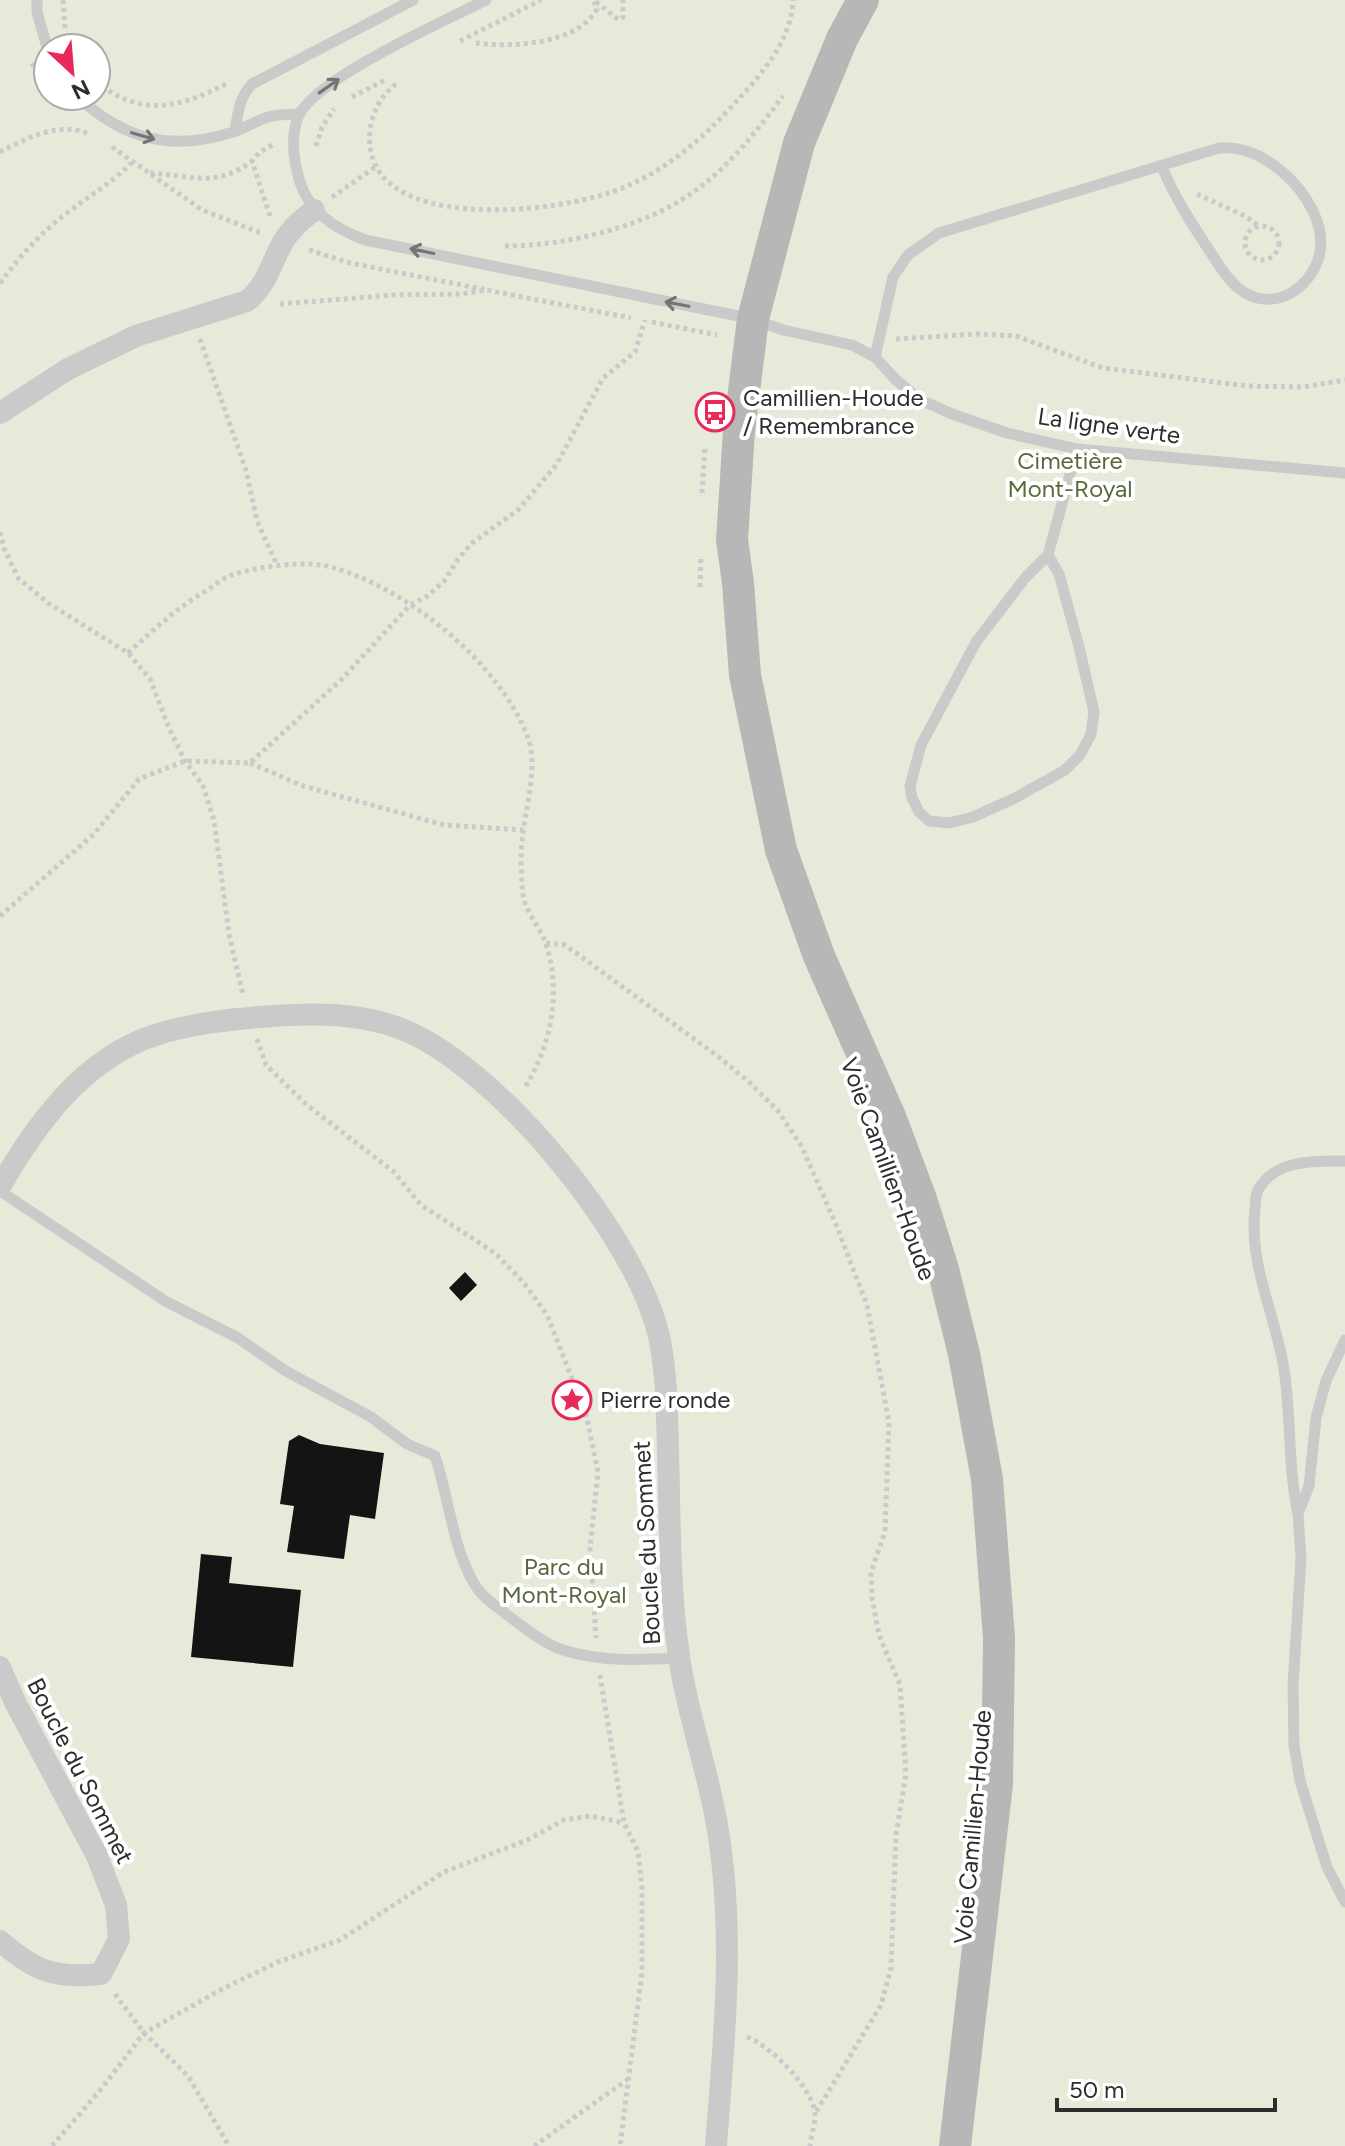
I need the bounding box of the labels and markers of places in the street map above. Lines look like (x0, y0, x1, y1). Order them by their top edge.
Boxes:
place label: Camillien-Houde / Remembrance (743, 383, 924, 440)
bus stop icon: Camillien-Houde / Remembrance (694, 391, 736, 433)
place icon: Pierre ronde (551, 1379, 593, 1421)
place label: Pierre ronde (600, 1385, 730, 1414)

